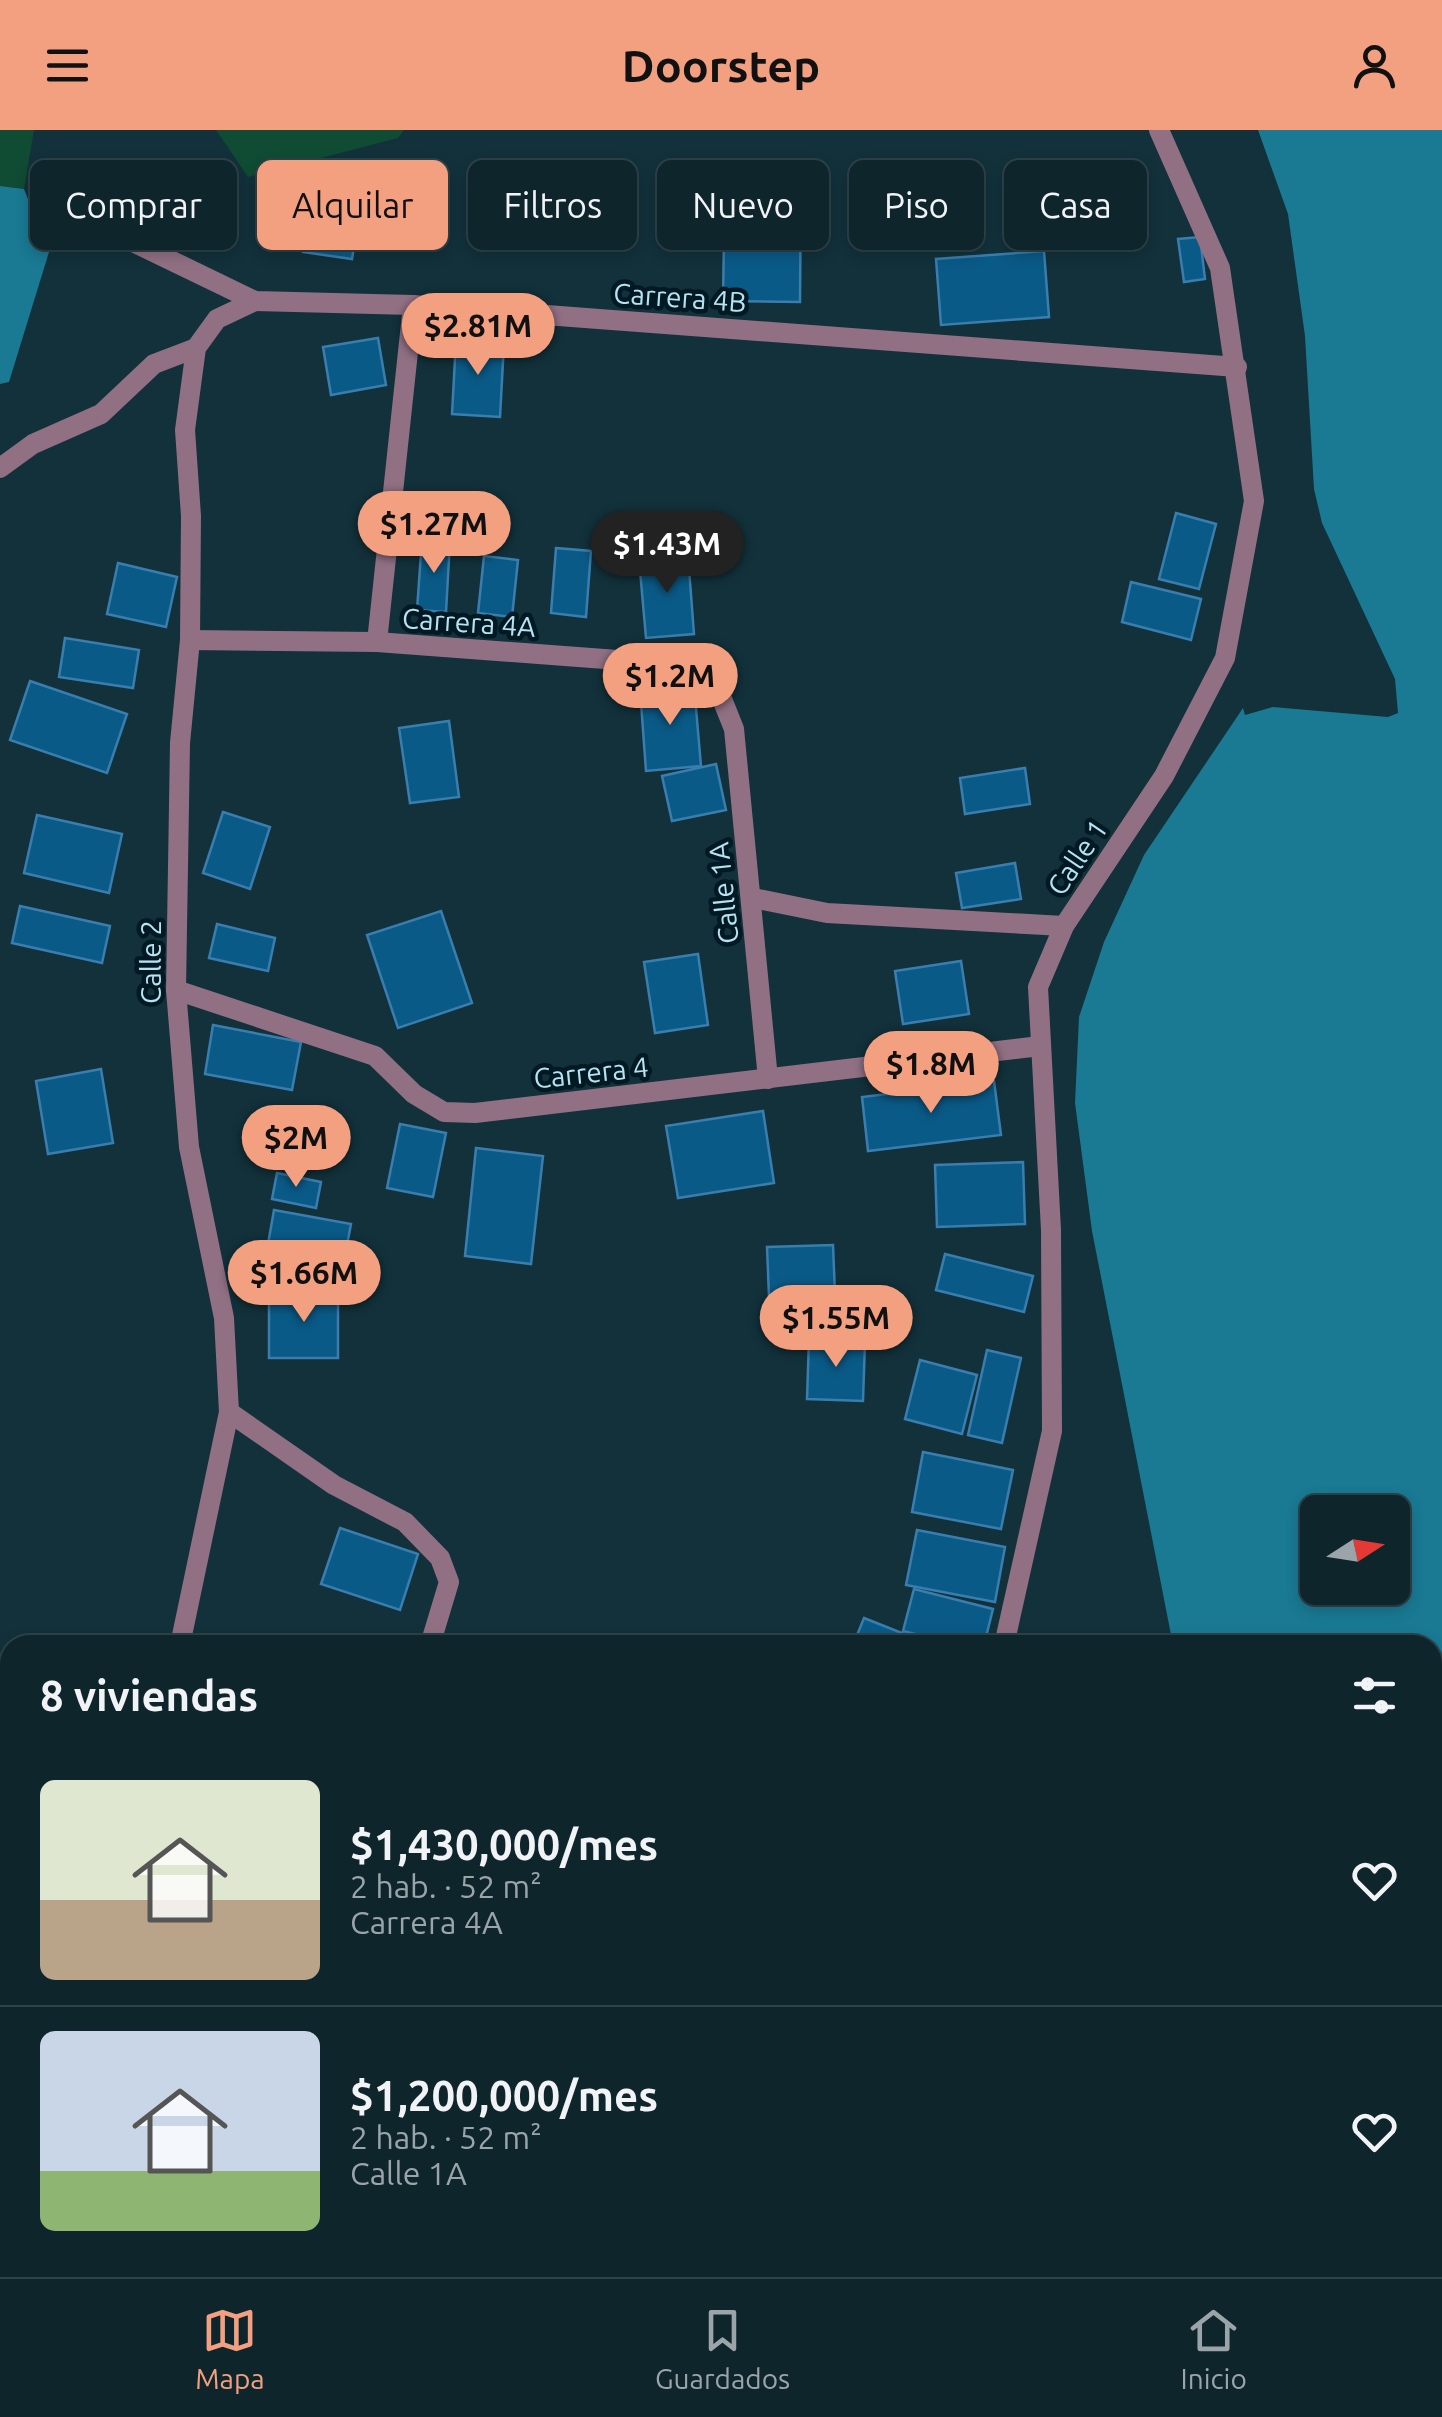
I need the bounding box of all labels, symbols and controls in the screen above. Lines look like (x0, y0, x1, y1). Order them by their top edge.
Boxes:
icon: menu (40, 38, 95, 93)
icon: person (1347, 38, 1402, 93)
text: Doorstep (622, 40, 820, 91)
chip: Comprar (30, 160, 237, 250)
chip: Alquilar (257, 160, 448, 250)
chip: Filtros (468, 160, 637, 250)
chip: Nuevo (657, 160, 829, 250)
chip: Piso (849, 160, 984, 250)
chip: Casa (1004, 160, 1147, 250)
street label: Carrera 4B (612, 277, 748, 317)
pin: $2.81M (397, 293, 559, 378)
text: $2.81M (424, 307, 532, 343)
pin: $1.27M (353, 491, 515, 576)
text: $1.27M (380, 505, 488, 541)
pin: $1.43M (586, 511, 748, 596)
text: $1.43M (613, 525, 721, 561)
street label: Carrera 4A (401, 602, 537, 642)
pin: $1.2M (600, 643, 740, 728)
text: $1.2M (625, 657, 715, 693)
street label: Calle 1 (1041, 814, 1113, 900)
street label: Calle 1A (702, 841, 744, 945)
street label: Calle 2 (135, 920, 166, 1004)
pin: $1.8M (861, 1031, 1001, 1116)
text: $1.8M (886, 1045, 976, 1081)
street label: Carrera 4 (532, 1051, 650, 1093)
pin: $2M (248, 1105, 344, 1190)
text: $2M (264, 1119, 328, 1155)
pin: $1.66M (223, 1240, 385, 1325)
text: $1.66M (250, 1254, 358, 1290)
pin: $1.55M (755, 1285, 917, 1370)
text: $1.55M (782, 1299, 890, 1335)
north arrow (1300, 1495, 1410, 1605)
map controls (1300, 1495, 1410, 1605)
icon: filters (1347, 1668, 1402, 1723)
text: 8 viviendas (40, 1672, 258, 1719)
icon: home (120, 1820, 240, 1940)
text: $1,430,000/mes (350, 1821, 658, 1868)
icon: heart (1347, 1853, 1402, 1908)
text: 2 hab. · 52 m² (350, 1868, 542, 1904)
text: Carrera 4A (350, 1904, 503, 1940)
icon: home (120, 2071, 240, 2191)
text: $1,200,000/mes (350, 2072, 658, 2119)
icon: heart (1347, 2104, 1402, 2159)
text: 2 hab. · 52 m² (350, 2119, 542, 2155)
text: Calle 1A (350, 2155, 467, 2191)
tab: Mapa (195, 2303, 265, 2394)
tab: Guardados (655, 2303, 790, 2394)
tab: Inicio (1181, 2303, 1247, 2394)

